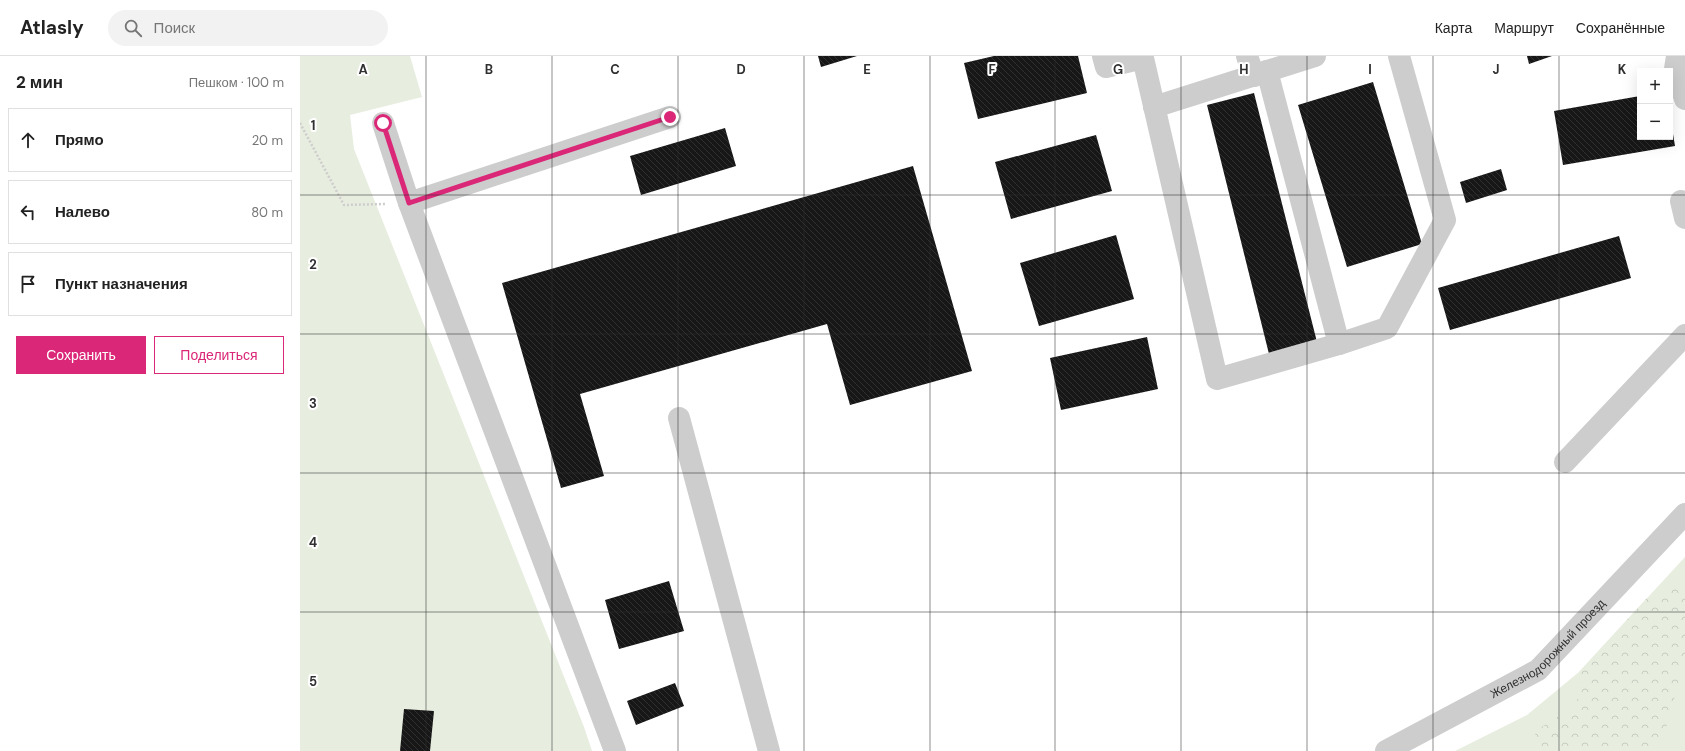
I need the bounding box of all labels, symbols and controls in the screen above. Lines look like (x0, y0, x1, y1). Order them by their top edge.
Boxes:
search box (108, 10, 388, 46)
text: Atlasly (20, 15, 84, 40)
icon: search (122, 17, 144, 39)
text: Поиск (154, 18, 195, 38)
text: Карта (1435, 19, 1472, 37)
text: Маршрут (1494, 19, 1554, 37)
text: Сохранённые (1576, 19, 1665, 37)
text: A (358, 61, 368, 78)
text: B (485, 61, 493, 78)
text: C (610, 61, 620, 78)
text: D (736, 61, 746, 78)
text: E (863, 61, 871, 78)
text: F (988, 61, 996, 78)
text: G (1113, 61, 1123, 78)
text: H (1239, 61, 1249, 78)
text: I (1368, 61, 1372, 78)
text: J (1492, 61, 1500, 78)
text: K (1618, 61, 1627, 78)
map controls (1637, 68, 1673, 140)
button: + (1637, 68, 1673, 104)
text: 2 мин (16, 71, 63, 93)
text: Пешком · 100 m (189, 74, 284, 91)
button: − (1637, 104, 1673, 140)
route end (661, 108, 679, 126)
route start (374, 114, 392, 132)
text: 1 (311, 117, 315, 134)
icon: ahead (17, 129, 39, 151)
text: Прямо (55, 130, 104, 150)
text: 20 m (252, 132, 283, 149)
icon: left (17, 201, 39, 223)
text: Налево (55, 202, 110, 222)
text: 80 m (251, 204, 283, 221)
text: 2 (309, 256, 317, 273)
icon: arrive (17, 273, 39, 295)
text: Пункт назначения (55, 274, 188, 294)
button: Сохранить (16, 336, 146, 374)
button: Поделиться (154, 336, 284, 374)
text: 3 (309, 395, 317, 412)
text: 4 (309, 534, 317, 551)
street label: Железнодорожный проезд (1487, 596, 1609, 702)
text: 5 (309, 673, 317, 690)

